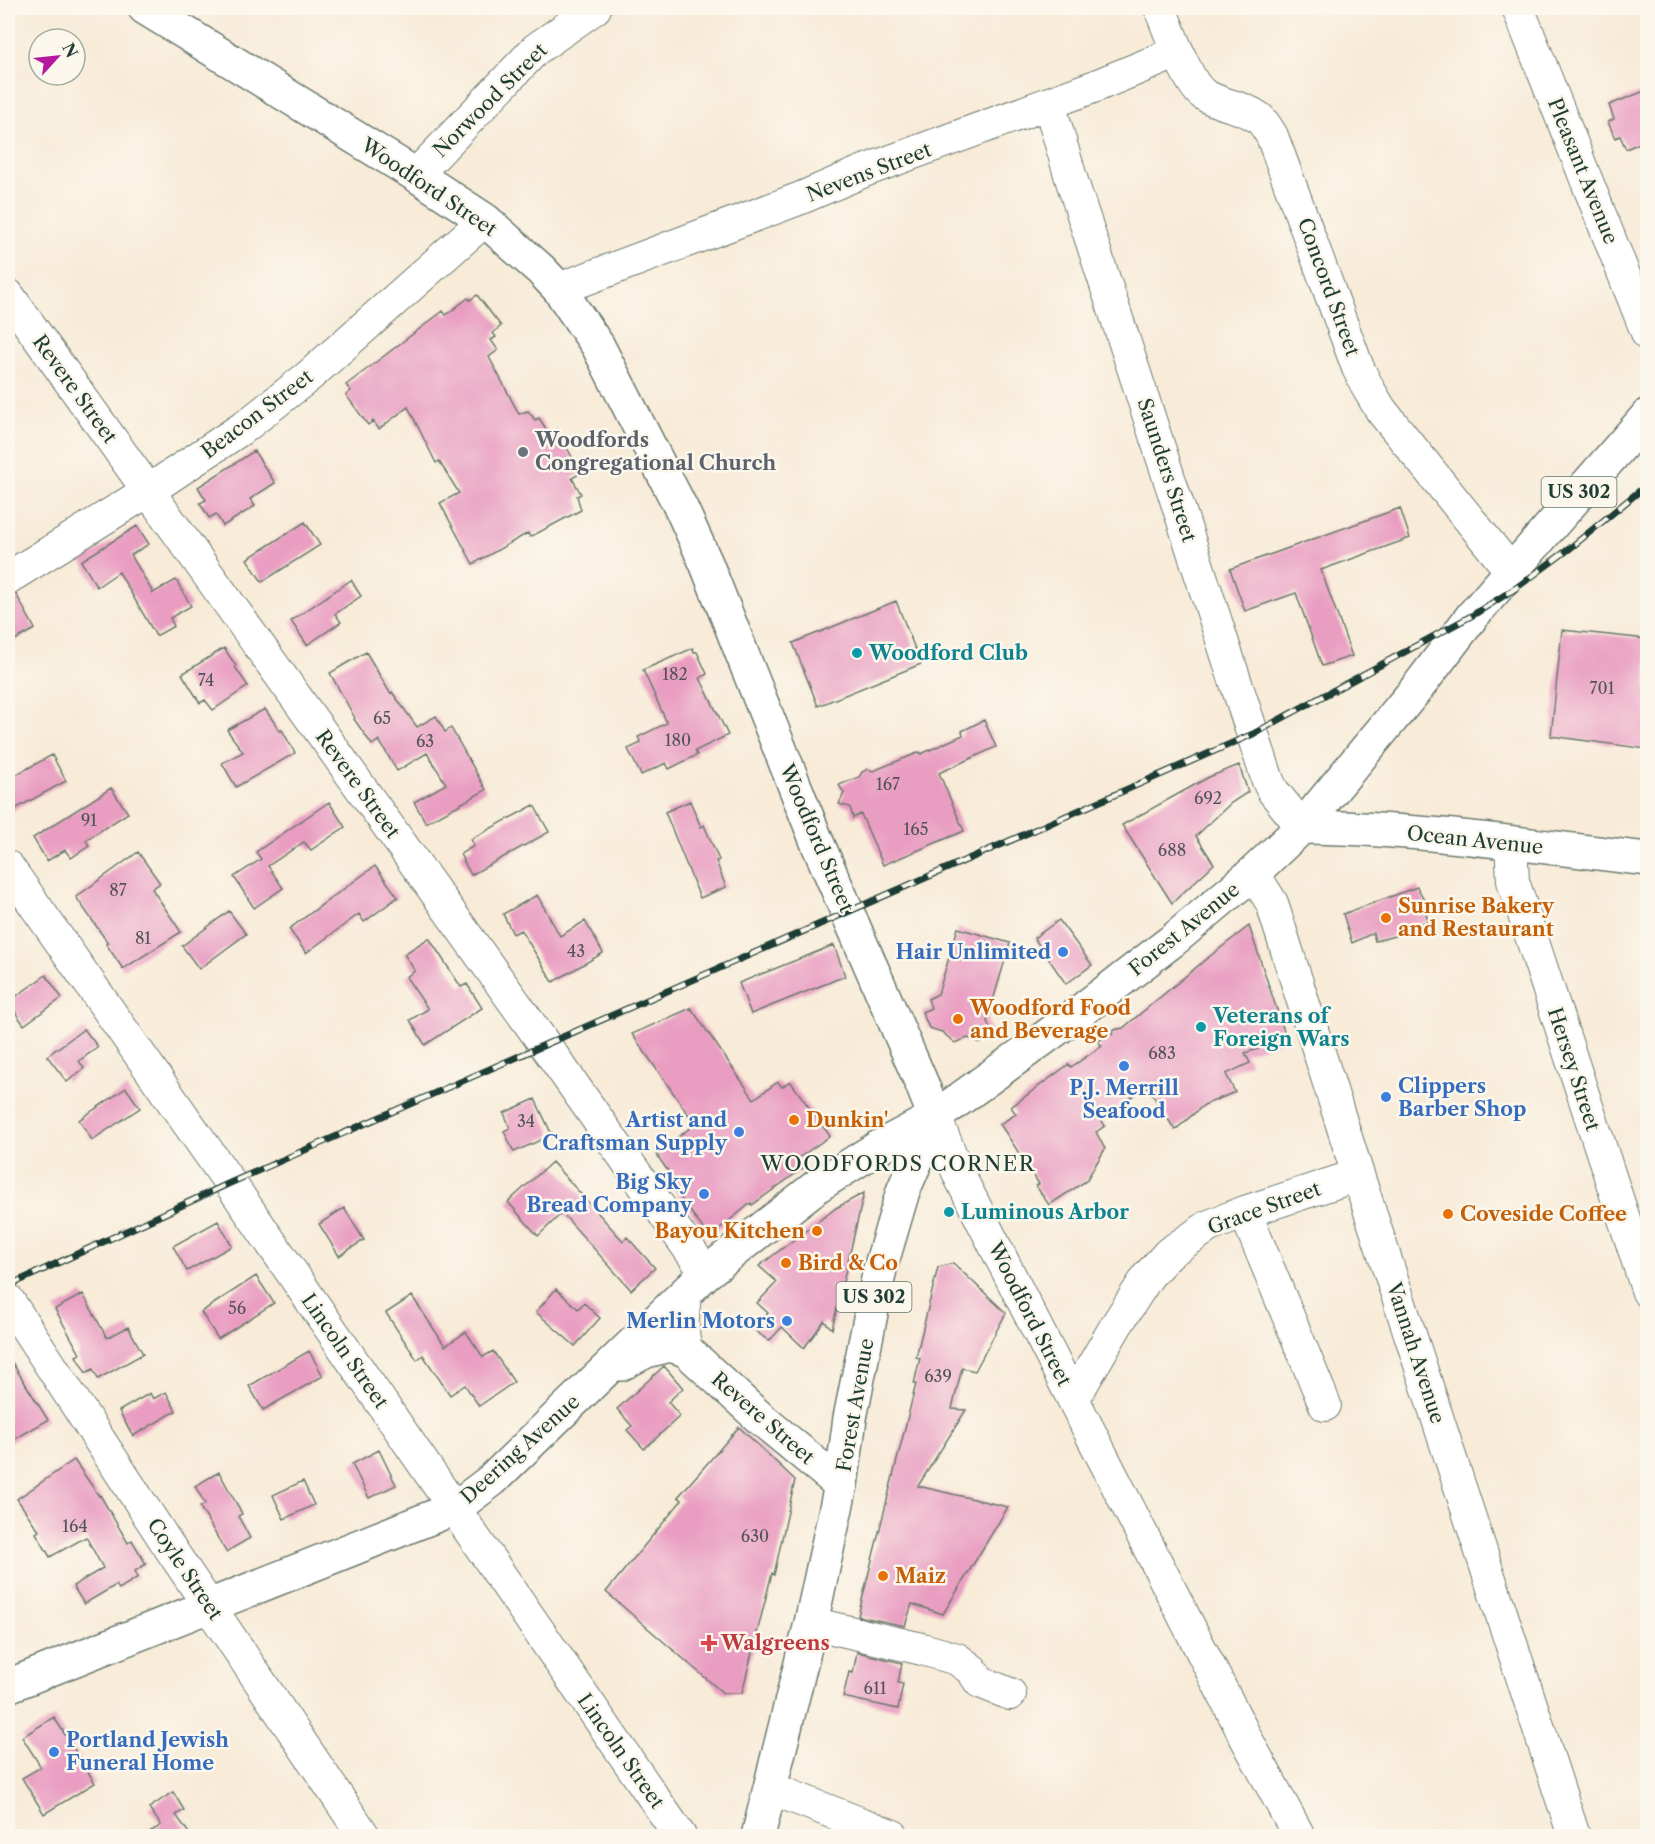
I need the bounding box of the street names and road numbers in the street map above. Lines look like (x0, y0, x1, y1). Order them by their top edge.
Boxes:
street label: Norwood Street (428, 38, 552, 162)
street label: Pleasant Avenue (1543, 94, 1623, 248)
street label: Woodford Street (356, 132, 501, 241)
street label: Nevens Street (803, 137, 935, 207)
street label: Concord Street (1293, 215, 1365, 359)
street label: Revere Street (28, 330, 122, 448)
street label: Beacon Street (197, 364, 317, 464)
street label: Saunders Street (1132, 395, 1202, 545)
road number: US 302 (1542, 477, 1616, 507)
street label: Revere Street (311, 725, 405, 843)
street label: Woodford Street (775, 759, 859, 916)
street label: Ocean Avenue (1406, 821, 1544, 859)
street label: Forest Avenue (1124, 877, 1244, 981)
street label: Hersey Street (1543, 1004, 1605, 1134)
street label: Grace Street (1204, 1176, 1324, 1240)
street label: Woodford Street (983, 1237, 1077, 1390)
street label: Vannah Avenue (1382, 1278, 1450, 1427)
road number: US 302 (836, 1282, 912, 1312)
street label: Lincoln Street (296, 1289, 394, 1413)
street label: Forest Avenue (831, 1336, 879, 1474)
street label: Revere Street (707, 1367, 819, 1469)
street label: Deering Avenue (456, 1389, 584, 1509)
street label: Coyle Street (142, 1514, 228, 1624)
street label: Lincoln Street (572, 1689, 670, 1813)

